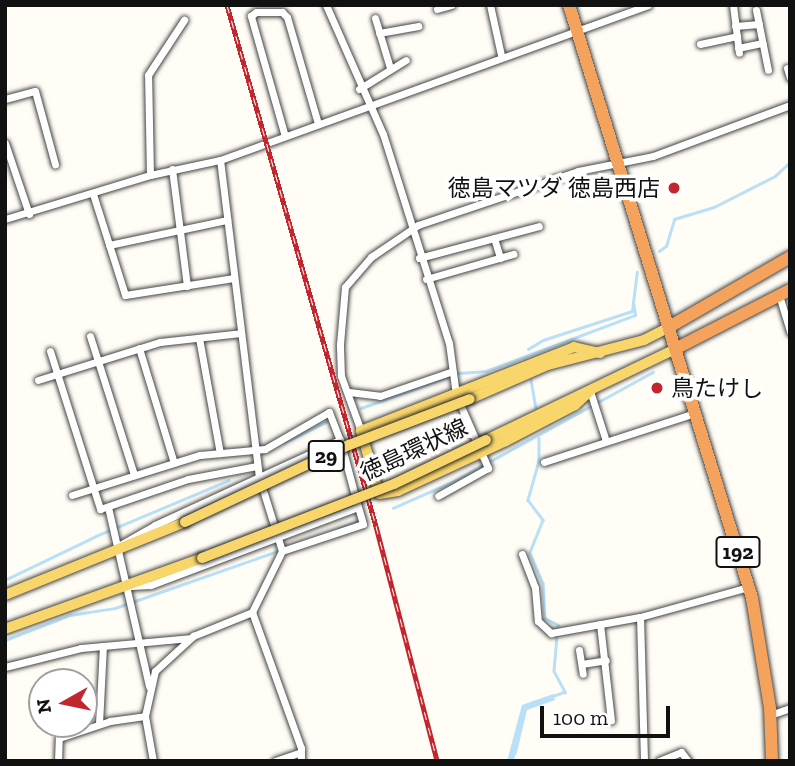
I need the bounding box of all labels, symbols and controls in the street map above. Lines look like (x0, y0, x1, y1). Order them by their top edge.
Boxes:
place label: 徳島マツダ 徳島西店 (448, 174, 660, 202)
marker: 徳島マツダ 徳島西店 (666, 180, 682, 196)
place label: 鳥たけし (671, 374, 763, 402)
marker: 鳥たけし (649, 380, 665, 396)
street label: 徳島環状線 (356, 413, 472, 487)
road number: 29 (307, 438, 345, 474)
road number: 192 (715, 534, 761, 570)
north arrow (28, 668, 98, 738)
scale bar (543, 692, 672, 736)
text: N (31, 697, 56, 715)
text: 100 m (553, 705, 608, 730)

